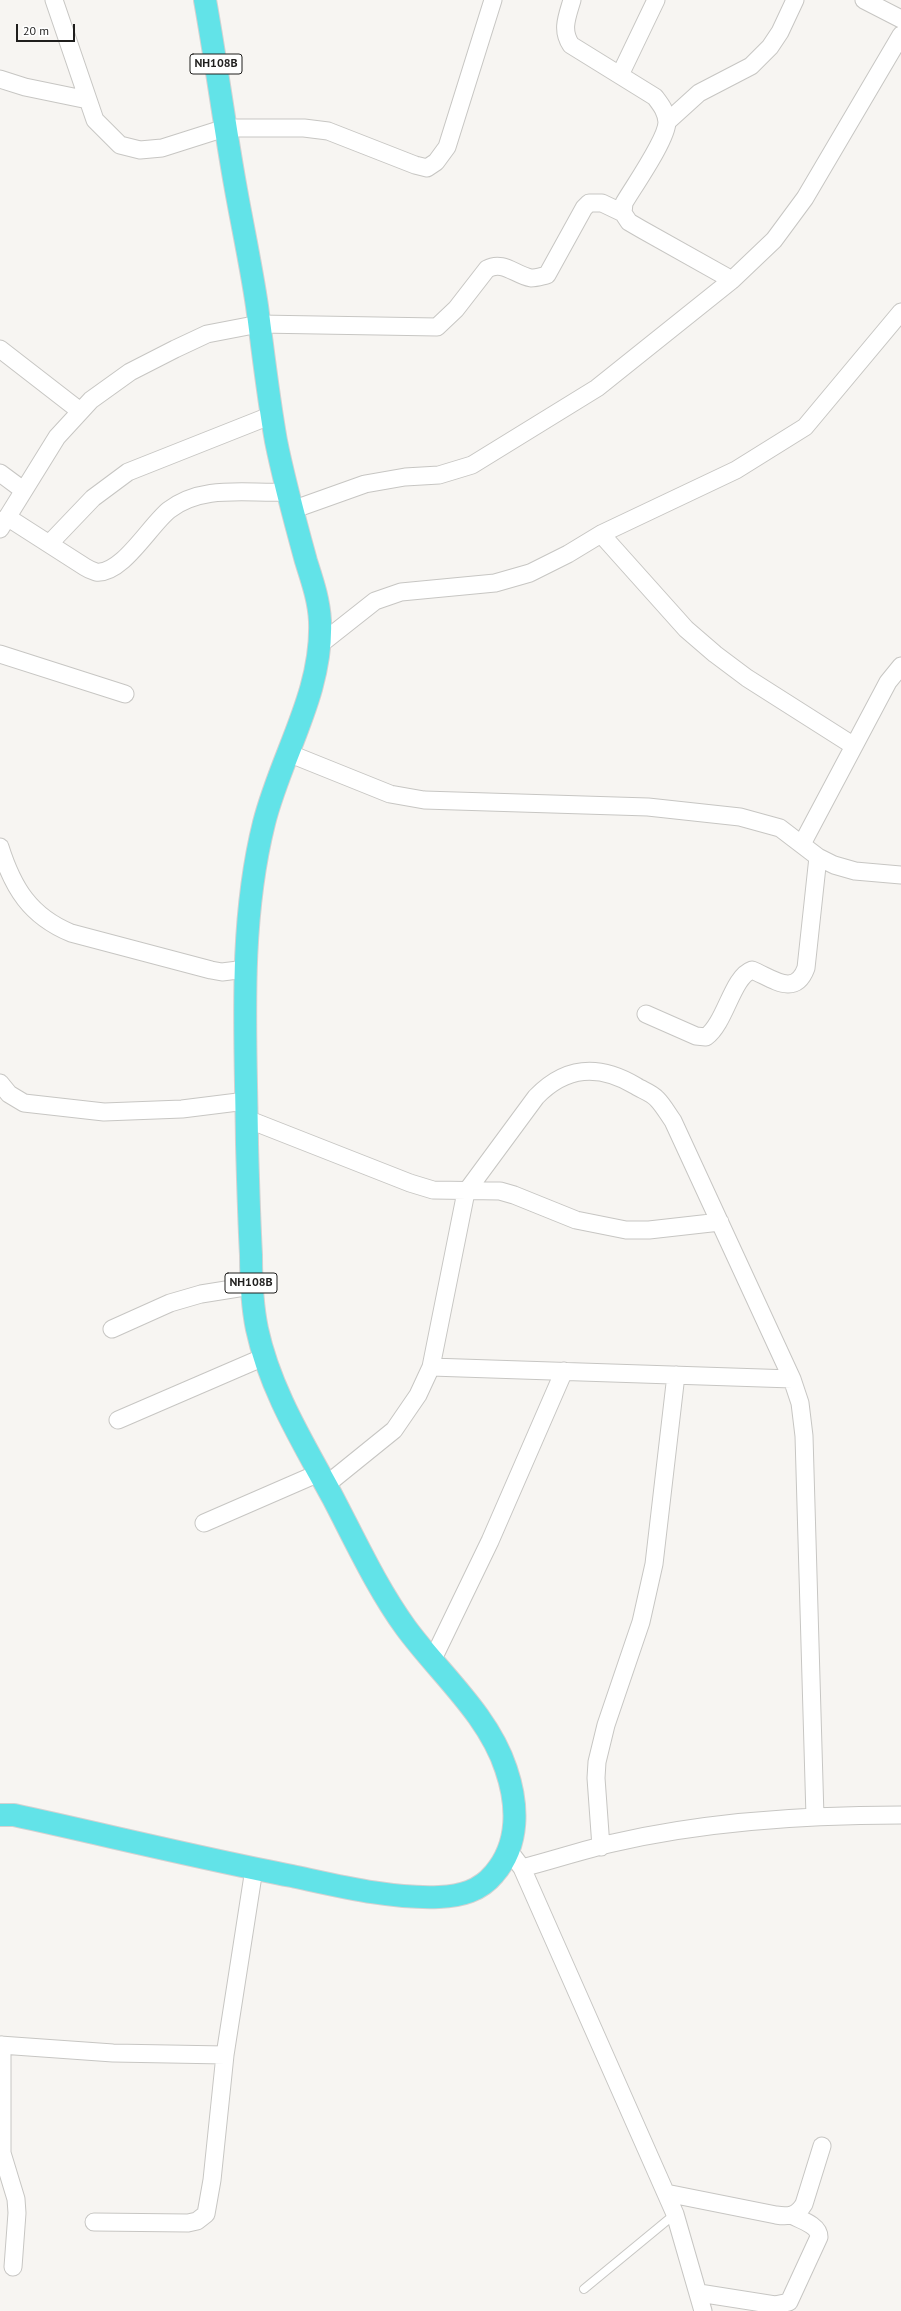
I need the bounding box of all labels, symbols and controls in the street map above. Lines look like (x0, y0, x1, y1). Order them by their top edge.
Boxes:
scale bar (18, 16, 77, 42)
text: 20 m (23, 23, 49, 38)
road number: NH108B (190, 54, 242, 74)
road number: NH108B (225, 1273, 277, 1293)

